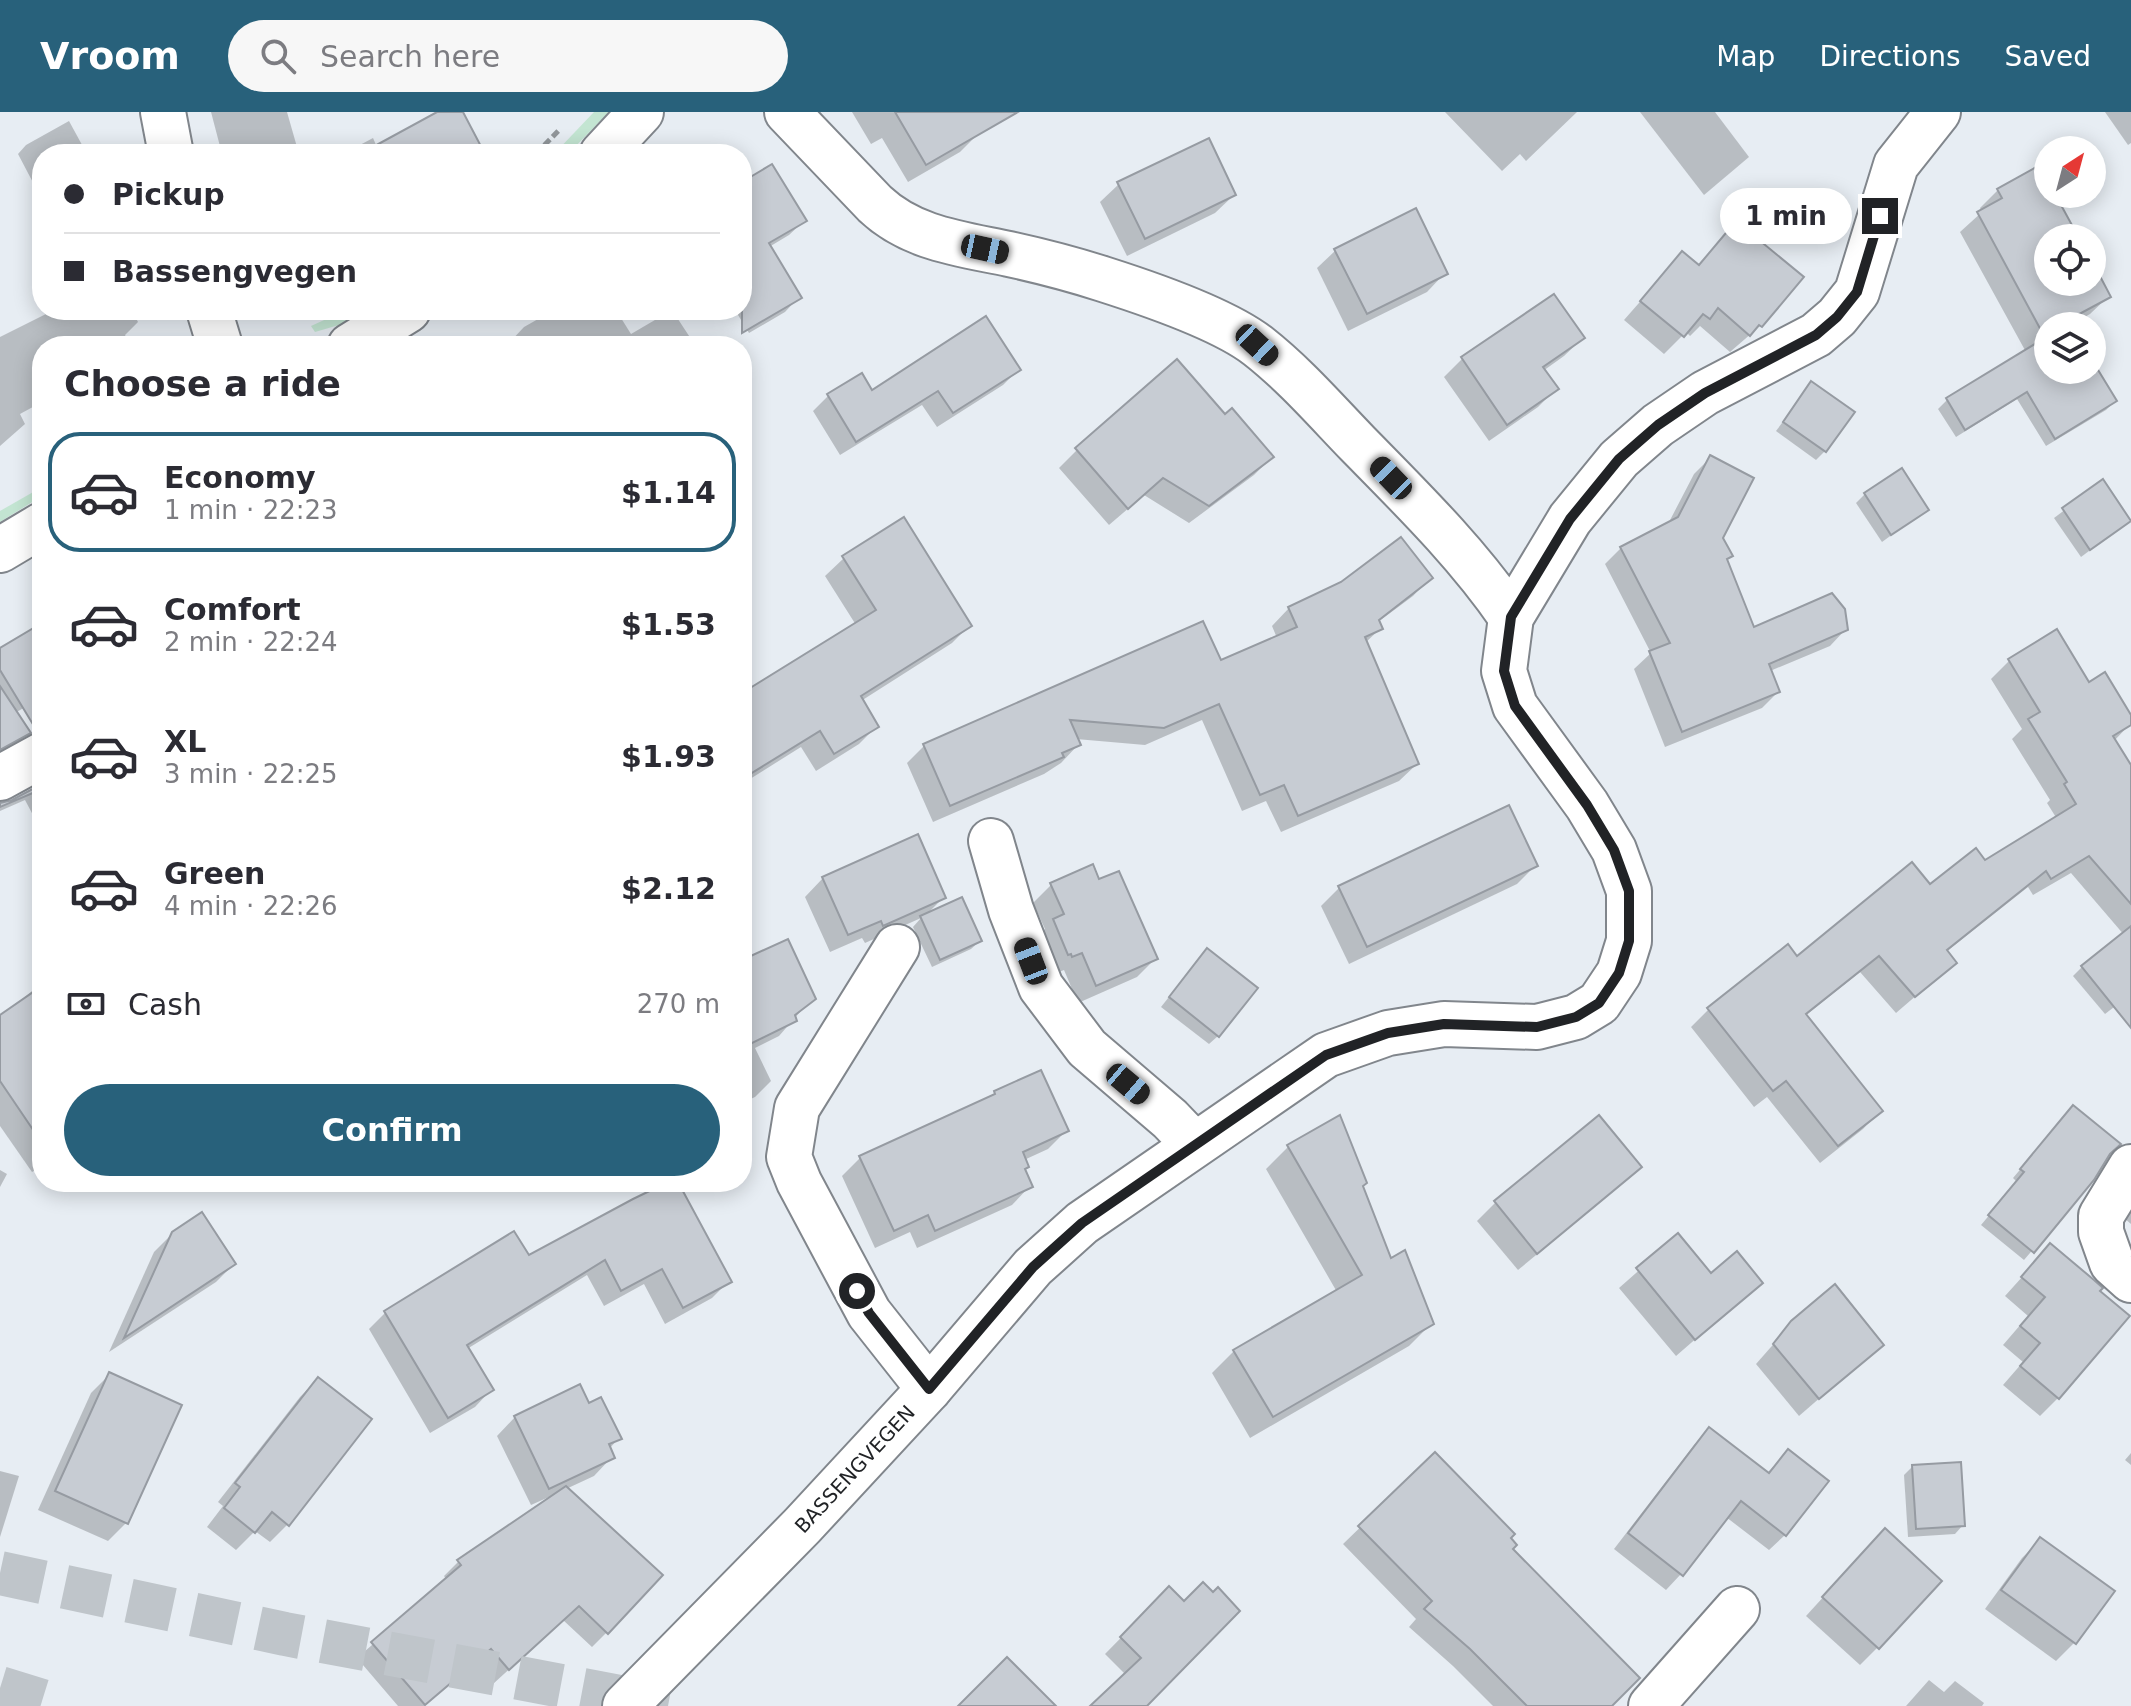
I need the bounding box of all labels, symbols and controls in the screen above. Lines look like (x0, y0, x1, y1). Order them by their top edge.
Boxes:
search box (228, 20, 788, 92)
text: Vroom (40, 34, 180, 78)
icon: search (256, 34, 300, 78)
text: Search here (320, 39, 500, 74)
text: Map (1716, 40, 1775, 73)
text: Directions (1819, 40, 1960, 73)
text: Saved (2004, 40, 2091, 73)
north arrow (2034, 136, 2106, 208)
map controls (2034, 136, 2106, 384)
text: Pickup (112, 177, 225, 212)
callout: 1 min (1720, 188, 1852, 244)
route end (1862, 198, 1898, 234)
text: 1 min (1745, 201, 1827, 231)
button: locate (2034, 224, 2106, 296)
car (959, 232, 1011, 266)
text: Bassengvegen (112, 254, 357, 289)
button: layers (2034, 312, 2106, 384)
car (1231, 320, 1283, 370)
text: Choose a ride (64, 363, 341, 404)
car (1366, 452, 1416, 504)
icon: car (68, 456, 140, 528)
text: Economy (164, 460, 316, 495)
text: $1.14 (621, 475, 716, 510)
text: 1 min · 22:23 (164, 495, 338, 525)
icon: car (68, 588, 140, 660)
text: Comfort (164, 592, 301, 627)
text: $1.53 (621, 607, 716, 642)
text: 2 min · 22:24 (164, 627, 338, 657)
icon: car (68, 720, 140, 792)
text: XL (164, 724, 206, 759)
text: $1.93 (621, 739, 716, 774)
text: 3 min · 22:25 (164, 759, 338, 789)
icon: car (68, 852, 140, 924)
text: Green (164, 856, 265, 891)
text: $2.12 (621, 871, 716, 906)
text: 4 min · 22:26 (164, 891, 338, 921)
car (1011, 934, 1051, 988)
icon: cash (64, 982, 108, 1026)
text: Cash (128, 987, 202, 1022)
text: 270 m (637, 989, 720, 1019)
car (1102, 1059, 1154, 1109)
button: Confirm (64, 1084, 720, 1176)
route start (839, 1273, 875, 1309)
street label: BASSENGVEGEN (790, 1400, 920, 1538)

